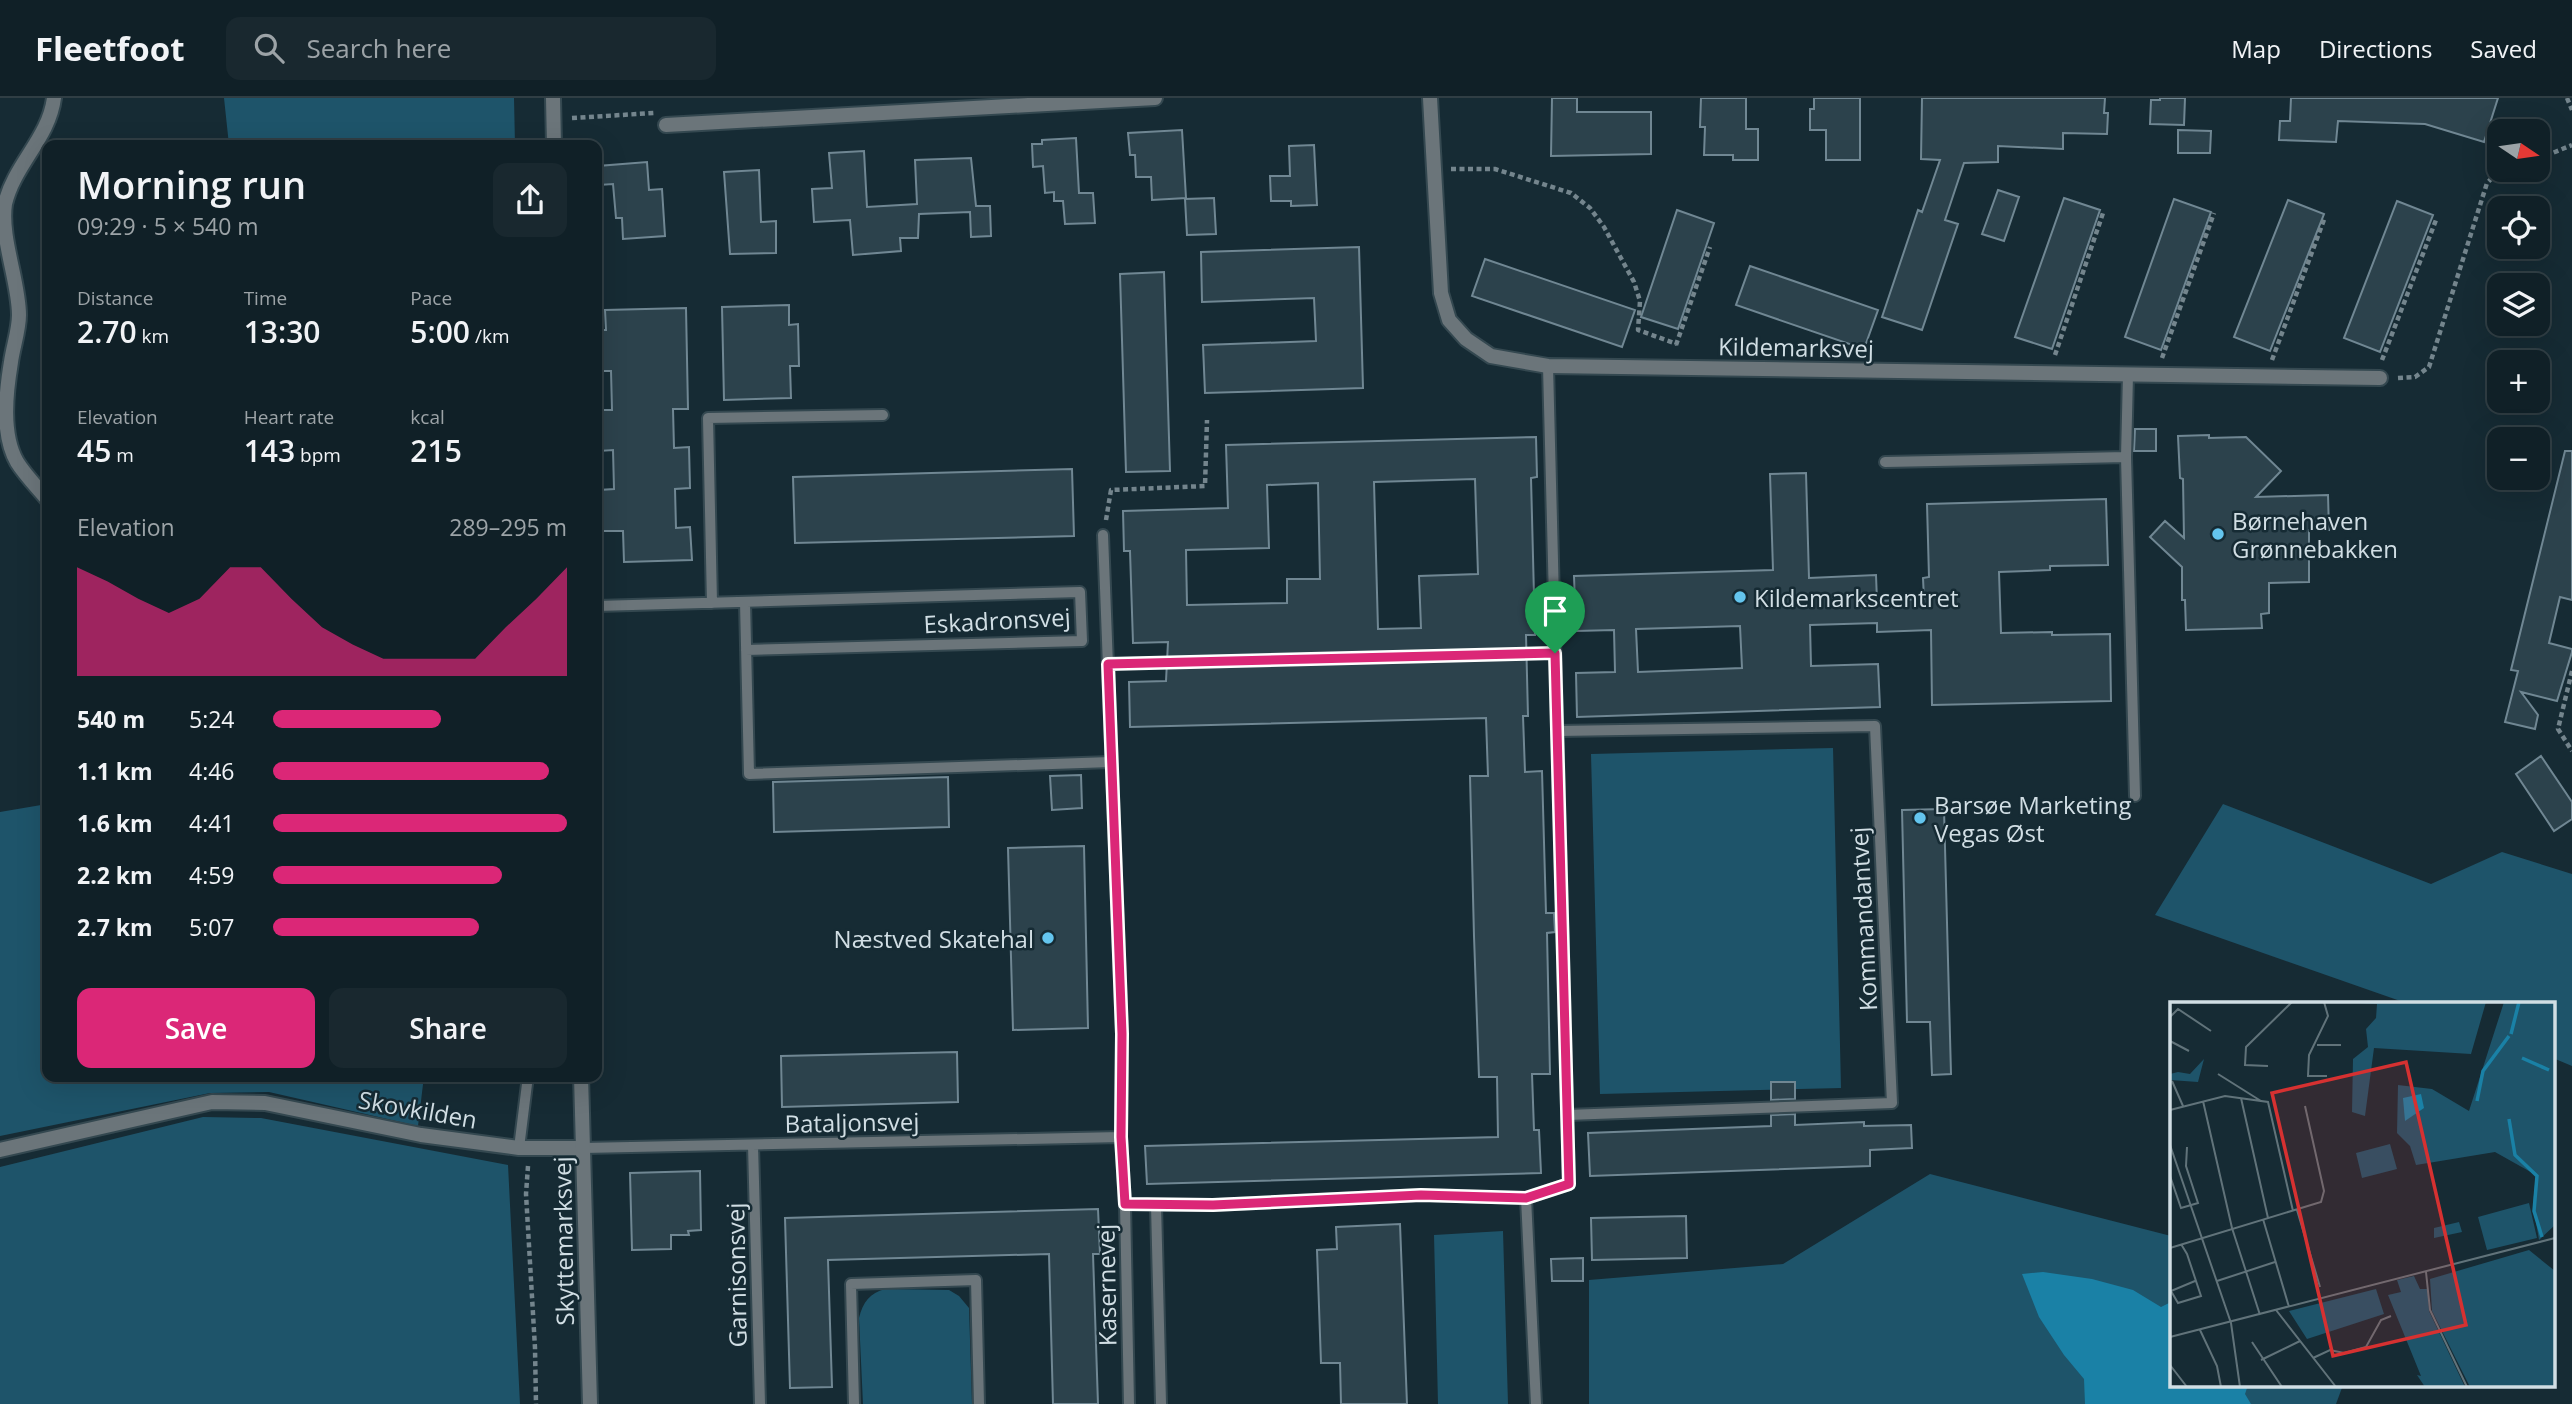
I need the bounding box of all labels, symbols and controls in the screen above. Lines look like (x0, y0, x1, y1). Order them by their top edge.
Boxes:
search box (226, 17, 716, 80)
text: Fleetfoot (35, 26, 184, 71)
icon: search (250, 29, 288, 67)
text: Search here (306, 30, 451, 66)
text: Map (2231, 32, 2281, 65)
text: Directions (2319, 32, 2432, 65)
text: Saved (2470, 32, 2537, 65)
north arrow (2487, 119, 2550, 182)
map controls (2487, 119, 2550, 490)
text: Morning run (77, 158, 306, 210)
button: share (493, 163, 567, 237)
button: locate (2487, 196, 2550, 259)
text: 09:29 · 5 × 540 m (77, 210, 259, 242)
button: layers (2487, 273, 2550, 336)
text: Distance (77, 285, 153, 311)
text: Time (244, 285, 287, 311)
text: Pace (410, 285, 452, 311)
text: 2.70 (77, 311, 137, 352)
text: 13:30 (244, 311, 321, 352)
text: 5:00 (410, 311, 470, 352)
text: km (137, 323, 169, 349)
text: /km (470, 323, 510, 349)
street label: Kildemarksvej (1718, 329, 1874, 365)
button: + (2487, 350, 2550, 413)
text: Elevation (77, 404, 158, 430)
text: Heart rate (244, 404, 334, 430)
text: kcal (410, 404, 445, 430)
button: − (2487, 427, 2550, 490)
text: 45 (77, 430, 111, 471)
text: 143 (244, 430, 295, 471)
text: 215 (410, 430, 462, 471)
text: m (111, 442, 134, 468)
text: bpm (295, 442, 341, 468)
place label: Børnehaven Grønnebakken (2232, 504, 2398, 565)
text: Elevation (77, 511, 175, 543)
text: 289–295 m (449, 511, 567, 543)
marker: Børnehaven Grønnebakken (2210, 526, 2226, 542)
pin (1525, 581, 1585, 653)
place label: Kildemarkscentret (1754, 581, 1958, 614)
marker: Kildemarkscentret (1732, 589, 1748, 605)
icon: arrive (1536, 592, 1574, 630)
street label: Eskadronsvej (923, 600, 1071, 640)
text: 540 m (77, 703, 145, 735)
text: 5:24 (189, 703, 235, 735)
text: 1.1 km (77, 755, 153, 787)
text: 4:46 (189, 755, 235, 787)
place label: Barsøe Marketing Vegas Øst (1934, 788, 2131, 849)
text: 1.6 km (77, 807, 153, 839)
text: 4:41 (189, 807, 235, 839)
marker: Barsøe Marketing Vegas Øst (1912, 810, 1928, 826)
street label: Kommandantvej (1842, 826, 1884, 1012)
text: 2.2 km (77, 859, 153, 891)
text: 4:59 (189, 859, 235, 891)
text: 2.7 km (77, 911, 153, 943)
text: 5:07 (189, 911, 235, 943)
place label: Næstved Skatehal (834, 922, 1034, 955)
marker: Næstved Skatehal (1040, 930, 1056, 946)
button: Save (77, 988, 315, 1068)
button: Share (329, 988, 567, 1068)
inset map (2170, 1002, 2554, 1386)
street label: Skovkilden (356, 1082, 480, 1136)
street label: Bataljonsvej (784, 1104, 920, 1140)
street label: Skyttemarksvej (545, 1156, 581, 1326)
street label: Garnisonsvej (718, 1202, 754, 1348)
street label: Kasernevej (1088, 1223, 1124, 1347)

